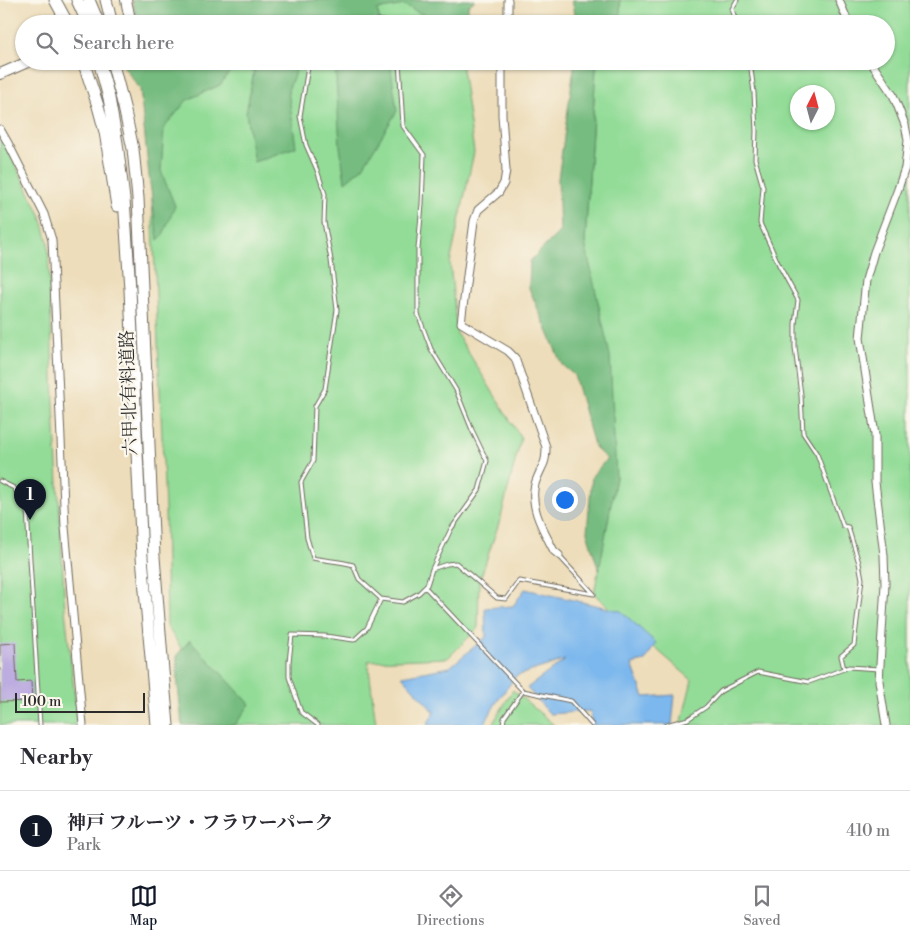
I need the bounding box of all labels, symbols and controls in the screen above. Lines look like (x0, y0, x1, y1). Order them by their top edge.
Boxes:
search box (15, 15, 895, 70)
icon: search (33, 29, 61, 57)
text: Search here (73, 31, 174, 55)
north arrow (790, 85, 835, 130)
street label: 六甲北有料道路 (115, 330, 143, 456)
pin: 1 (14, 479, 46, 520)
your location (552, 487, 578, 513)
scale bar (15, 690, 145, 713)
text: 100 m (22, 693, 61, 711)
text: Nearby (20, 745, 93, 771)
text: 神戸 フルーツ・フラワーパーク (67, 811, 334, 835)
text: 1 (32, 821, 40, 841)
text: 410 m (846, 821, 890, 841)
text: Park (67, 835, 100, 855)
tab: Map (130, 882, 158, 930)
tab: Directions (417, 882, 484, 930)
tab: Saved (744, 882, 780, 930)

